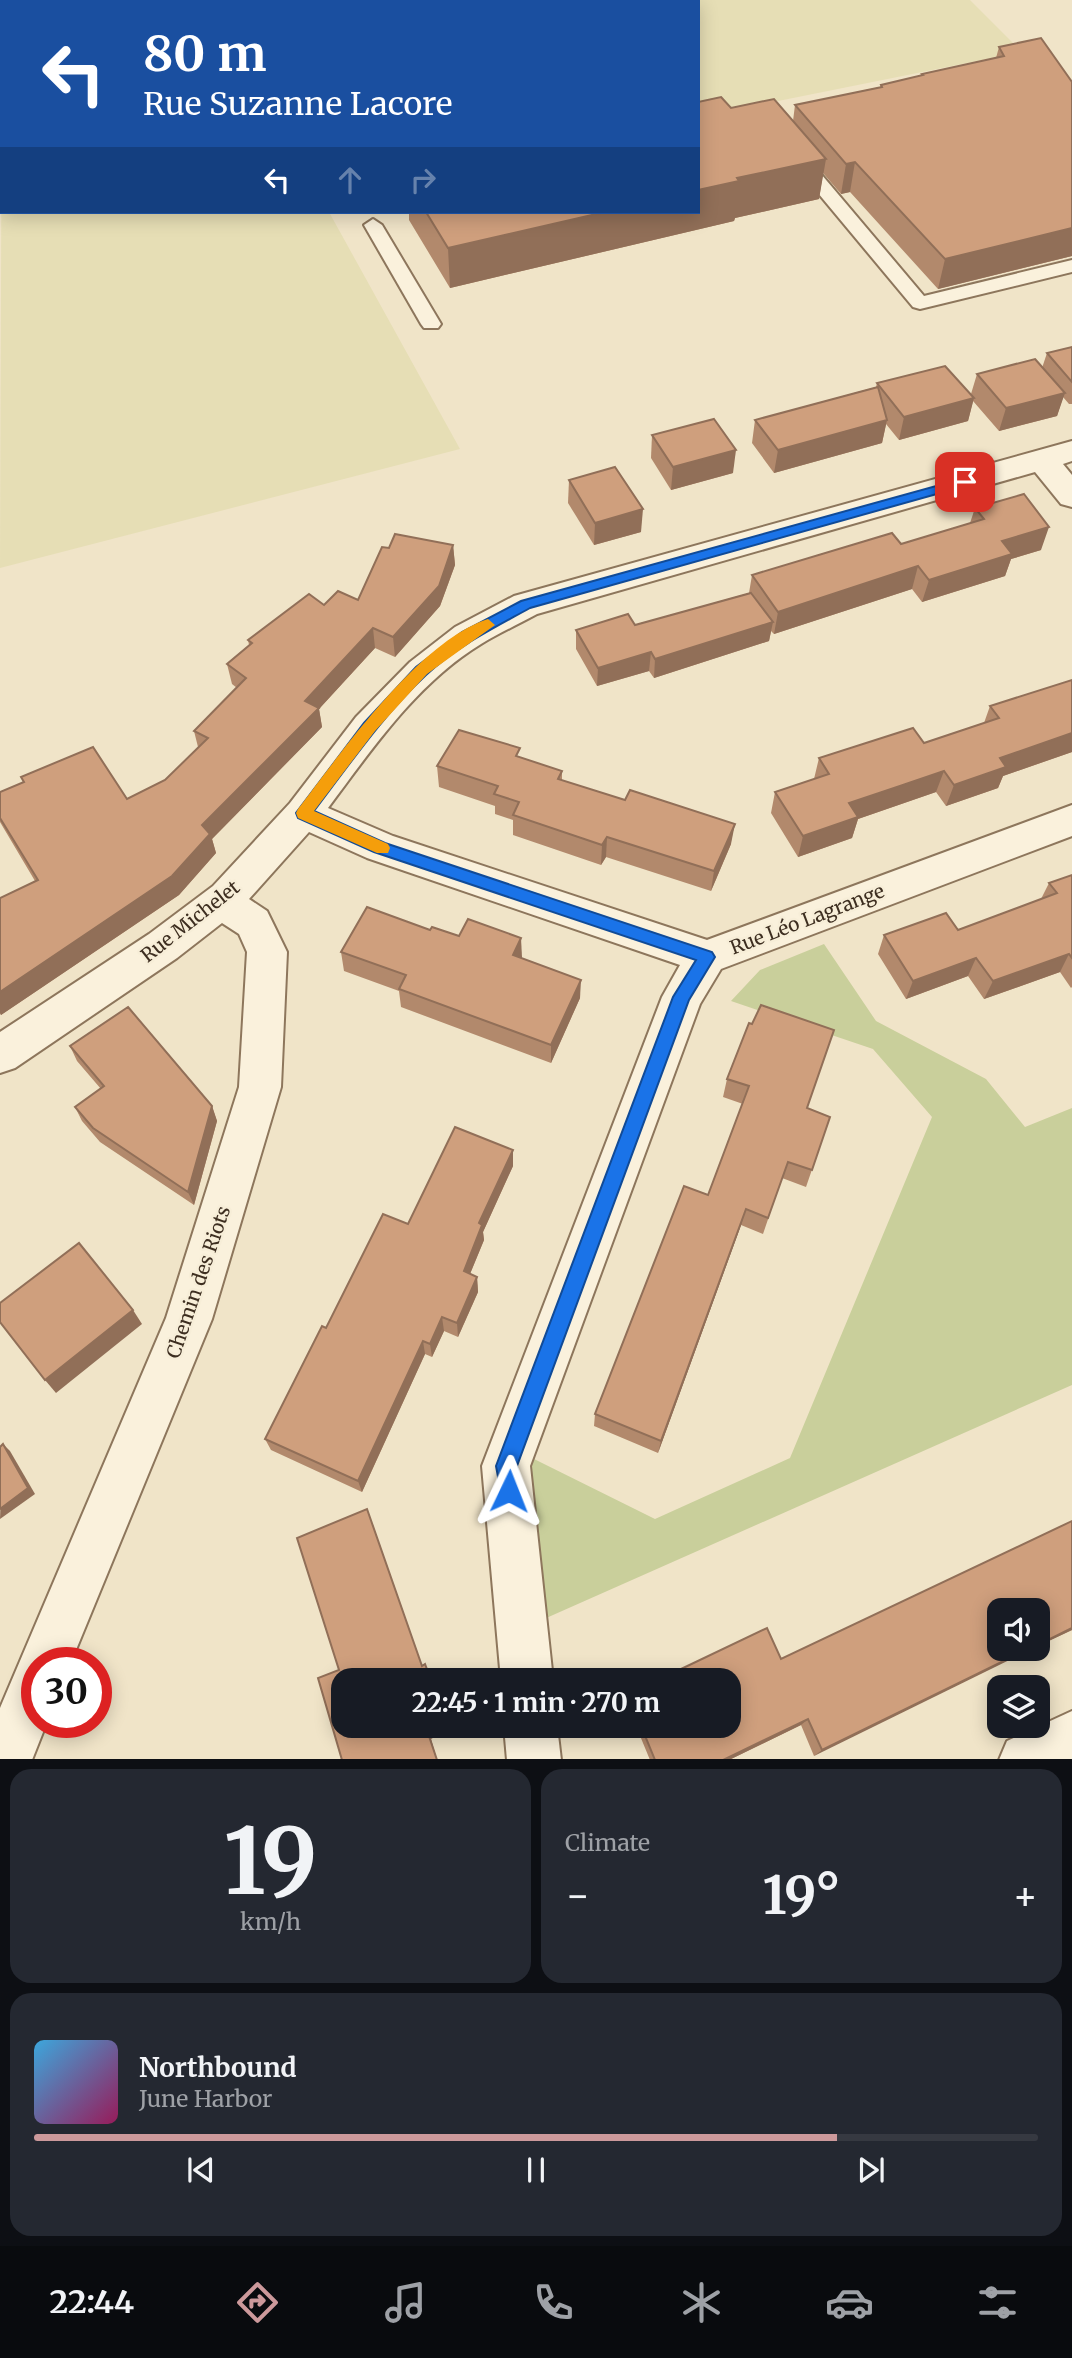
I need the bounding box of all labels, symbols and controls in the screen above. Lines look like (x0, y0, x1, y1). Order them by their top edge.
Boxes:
text: 80 m (143, 23, 266, 84)
icon: left (28, 28, 119, 119)
text: Rue Suzanne Lacore (143, 84, 452, 124)
icon: left (258, 161, 296, 199)
icon: ahead (331, 161, 369, 199)
icon: right (404, 161, 442, 199)
pin (935, 452, 995, 512)
icon: arrive (946, 463, 984, 501)
street label: Rue Michelet (136, 875, 245, 967)
street label: Rue Léo Lagrange (726, 878, 888, 959)
street label: Chemin des Riots (161, 1203, 235, 1361)
position arrow (472, 1454, 546, 1528)
map controls (987, 1598, 1050, 1738)
button: sound (987, 1598, 1050, 1661)
speed limit sign: 30 (21, 1647, 112, 1738)
button: layers (987, 1675, 1050, 1738)
text: 22:45 · 1 min · 270 m (412, 1686, 660, 1719)
text: 19 (223, 1804, 318, 1919)
text: Climate (565, 1828, 650, 1857)
text: 19° (763, 1863, 841, 1928)
text: − (565, 1872, 590, 1919)
text: + (1013, 1872, 1038, 1919)
text: km/h (240, 1907, 301, 1936)
text: Northbound (139, 2051, 297, 2084)
text: June Harbor (139, 2084, 272, 2113)
icon: previous (182, 2151, 220, 2189)
icon: pause (517, 2151, 555, 2189)
icon: next (852, 2151, 890, 2189)
icon: directions (233, 2278, 282, 2327)
icon: music (381, 2278, 430, 2327)
icon: phone (529, 2278, 578, 2327)
icon: climate (677, 2278, 726, 2327)
icon: car (825, 2278, 874, 2327)
icon: filters (973, 2278, 1022, 2327)
text: 22:44 (50, 2282, 134, 2322)

